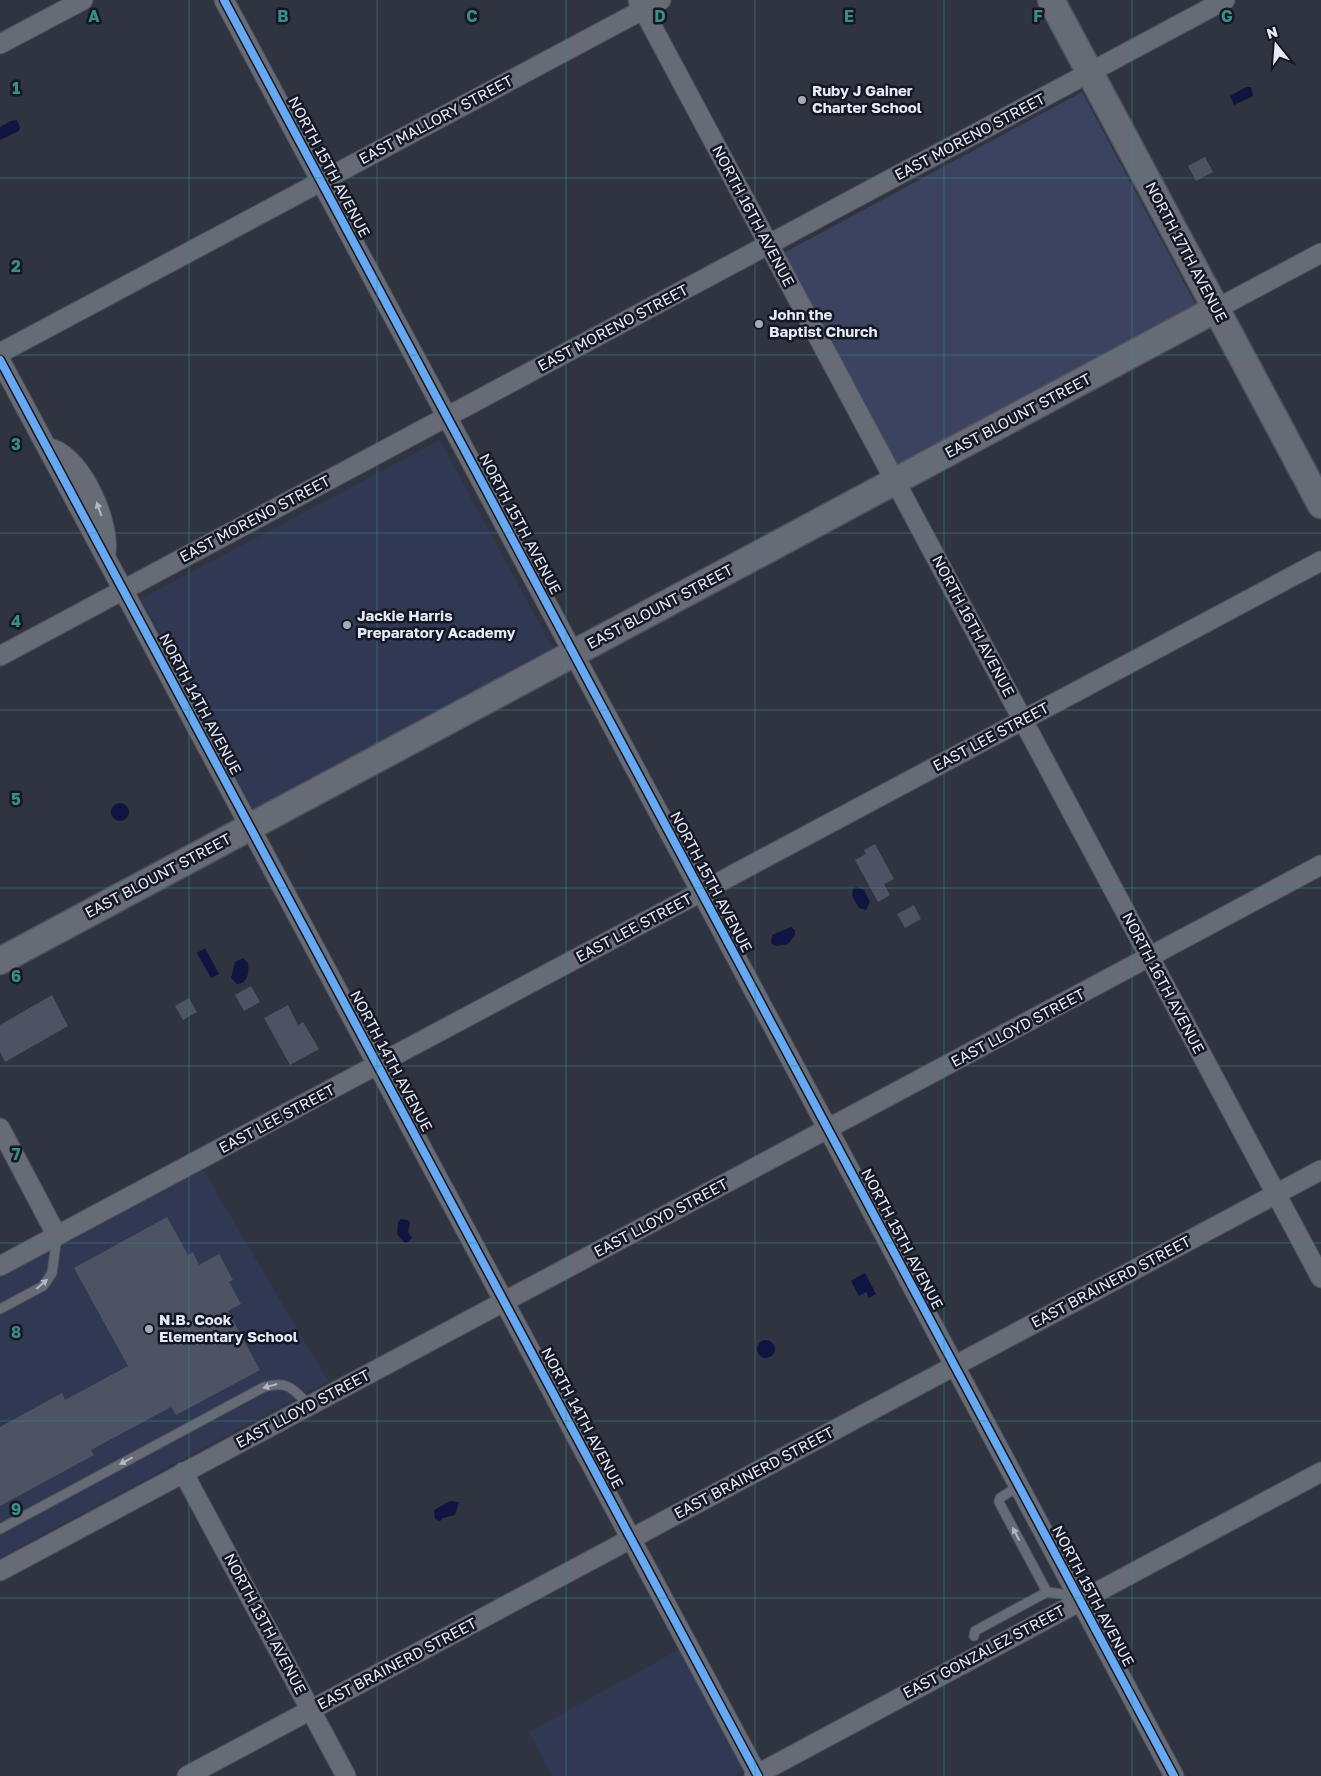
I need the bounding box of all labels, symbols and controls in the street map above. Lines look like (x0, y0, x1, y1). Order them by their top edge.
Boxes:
text: A (88, 6, 100, 26)
text: B (277, 6, 289, 26)
text: C (466, 6, 478, 26)
text: D (654, 6, 666, 26)
text: E (844, 6, 854, 26)
text: F (1033, 6, 1043, 26)
text: G (1221, 6, 1233, 26)
north arrow (1251, 20, 1301, 70)
text: N (1264, 22, 1280, 42)
street label: EAST MALLORY STREET (355, 71, 516, 167)
text: 1 (12, 78, 20, 98)
place label: Ruby J Gainer Charter School (812, 81, 922, 116)
street label: EAST MORENO STREET (891, 89, 1048, 183)
street label: NORTH 15TH AVENUE (285, 93, 375, 240)
marker: Ruby J Gainer Charter School (796, 94, 808, 106)
street label: NORTH 16TH AVENUE (709, 142, 799, 289)
street label: NORTH 17TH AVENUE (1142, 178, 1231, 325)
text: 2 (11, 256, 21, 276)
street label: EAST MORENO STREET (534, 280, 691, 374)
place label: John the Baptist Church (769, 305, 878, 340)
marker: John the Baptist Church (753, 318, 765, 330)
street label: EAST BLOUNT STREET (941, 369, 1094, 461)
text: 3 (11, 434, 21, 454)
street label: NORTH 15TH AVENUE (476, 450, 566, 597)
street label: EAST MORENO STREET (176, 471, 333, 565)
one-way arrow (95, 501, 103, 516)
street label: NORTH 16TH AVENUE (929, 552, 1019, 699)
street label: EAST BLOUNT STREET (583, 560, 736, 652)
place label: Jackie Harris Preparatory Academy (357, 606, 516, 641)
text: 4 (11, 611, 21, 631)
marker: Jackie Harris Preparatory Academy (341, 619, 353, 631)
street label: NORTH 14TH AVENUE (156, 630, 246, 777)
street label: EAST LEE STREET (929, 698, 1052, 774)
text: 5 (11, 789, 21, 809)
street label: NORTH 15TH AVENUE (667, 808, 757, 955)
street label: EAST BLOUNT STREET (81, 829, 234, 921)
street label: EAST LEE STREET (572, 889, 695, 965)
street label: NORTH 16TH AVENUE (1119, 909, 1209, 1056)
text: 6 (11, 966, 21, 986)
street label: EAST LLOYD STREET (947, 984, 1088, 1070)
street label: NORTH 14TH AVENUE (347, 987, 437, 1134)
street label: EAST LEE STREET (215, 1080, 338, 1156)
text: 7 (12, 1144, 21, 1164)
street label: NORTH 15TH AVENUE (858, 1165, 948, 1312)
street label: EAST LLOYD STREET (590, 1174, 731, 1260)
street label: EAST BRAINERD STREET (1028, 1231, 1193, 1331)
one-way arrow (35, 1279, 48, 1290)
place label: N.B. Cook Elementary School (159, 1310, 298, 1345)
text: 8 (11, 1322, 21, 1342)
marker: N.B. Cook Elementary School (143, 1323, 155, 1335)
street label: NORTH 14TH AVENUE (538, 1344, 628, 1491)
street label: EAST LLOYD STREET (232, 1365, 373, 1451)
one-way arrow (262, 1382, 277, 1390)
street label: EAST BRAINERD STREET (671, 1422, 836, 1522)
one-way arrow (118, 1457, 133, 1465)
text: 9 (11, 1499, 21, 1519)
street label: NORTH 15TH AVENUE (1049, 1522, 1139, 1669)
one-way arrow (1012, 1527, 1020, 1541)
street label: NORTH 13TH AVENUE (221, 1550, 311, 1697)
street label: EAST GONZALEZ STREET (899, 1601, 1068, 1702)
street label: EAST BRAINERD STREET (314, 1613, 479, 1713)

